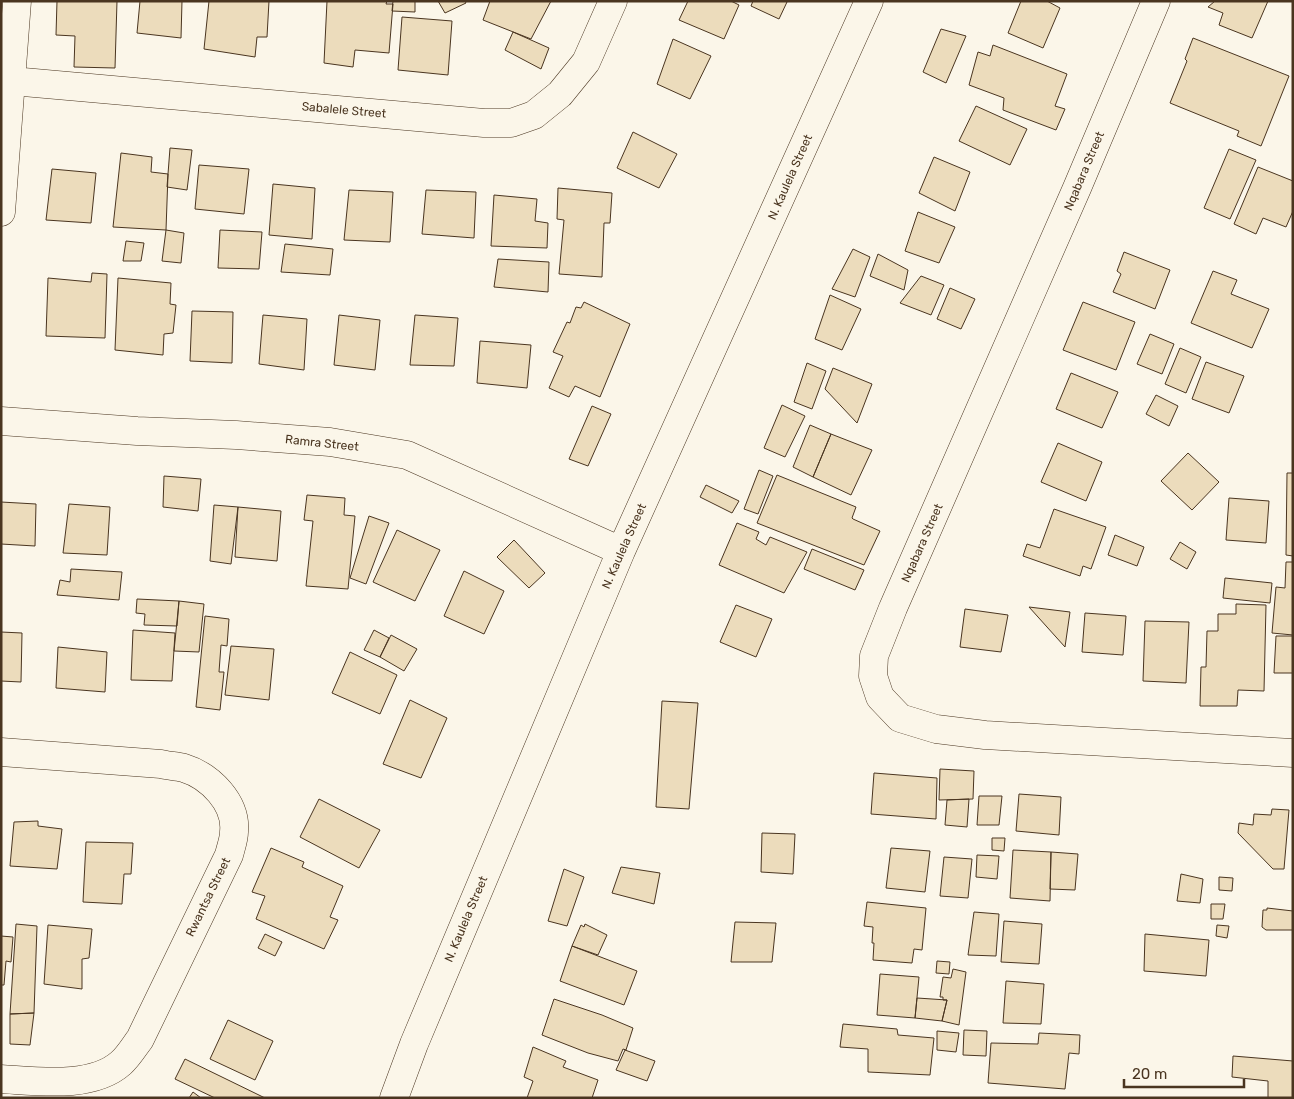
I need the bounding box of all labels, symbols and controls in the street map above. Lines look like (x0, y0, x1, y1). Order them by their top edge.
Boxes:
street label: Sabalele Street (301, 99, 387, 121)
street label: Nqabara Street (1061, 129, 1107, 213)
street label: N. Kaulela Street (765, 132, 815, 222)
street label: Ramra Street (285, 432, 360, 454)
street label: N. Kaulela Street (599, 501, 649, 591)
street label: Nqabara Street (898, 501, 946, 584)
street label: Rwantsa Street (183, 855, 233, 939)
street label: N. Kaulela Street (442, 874, 491, 964)
scale bar (1124, 1056, 1244, 1088)
text: 20 m (1132, 1065, 1167, 1083)

